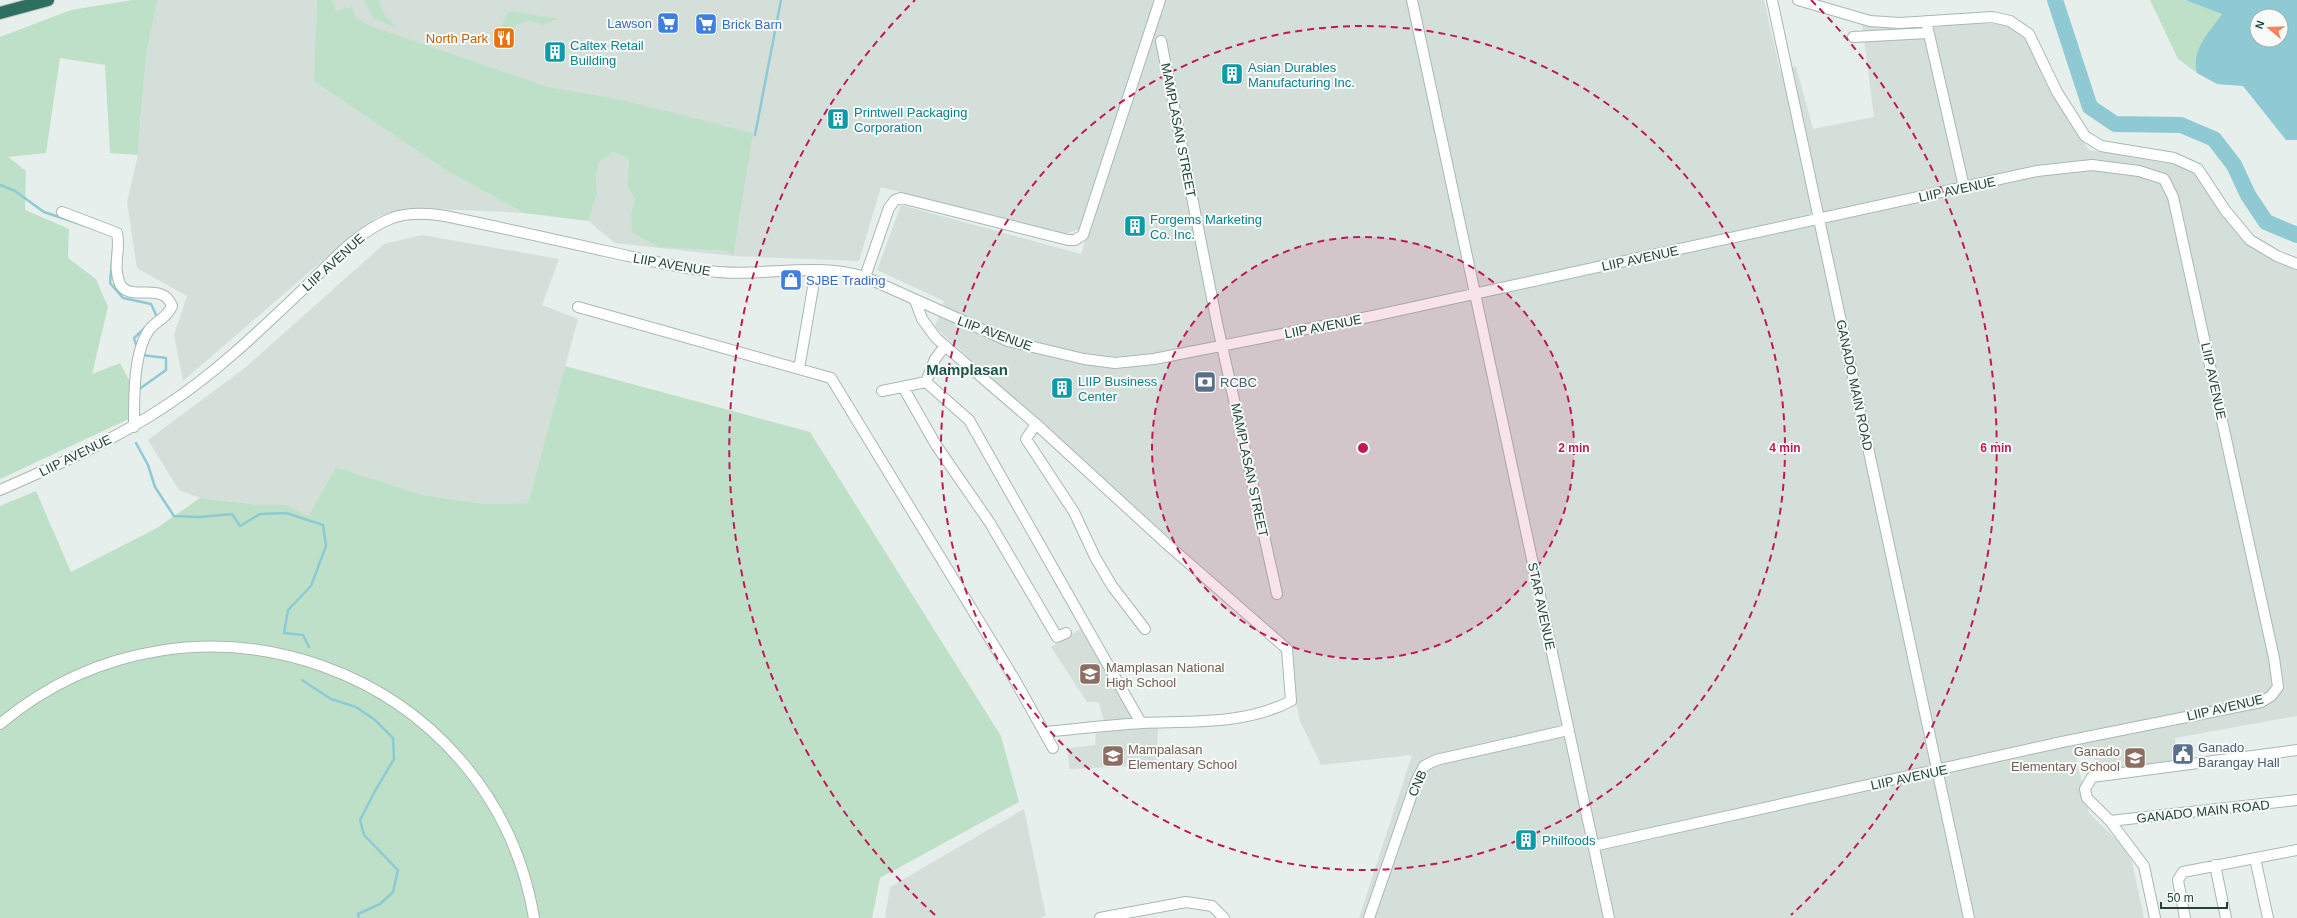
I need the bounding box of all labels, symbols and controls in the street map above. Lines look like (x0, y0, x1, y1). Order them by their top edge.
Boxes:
north arrow (2249, 8, 2289, 48)
supermarket icon: Lawson (655, 10, 681, 36)
supermarket icon: Brick Barn (693, 11, 719, 37)
place label: Lawson (607, 16, 652, 31)
place label: Brick Barn (722, 17, 782, 32)
text: N (2253, 19, 2267, 30)
restaurant icon: North Park (491, 25, 517, 51)
place label: North Park (426, 31, 488, 46)
place label: Caltex Retail Building (570, 38, 644, 68)
building icon: Caltex Retail Building (542, 39, 568, 65)
place label: Asian Durables Manufacturing Inc. (1248, 60, 1355, 90)
building icon: Asian Durables Manufacturing Inc. (1219, 61, 1245, 87)
street label: MAMPLASAN STREET (1158, 62, 1199, 199)
place label: Printwell Packaging Corporation (854, 105, 967, 135)
building icon: Printwell Packaging Corporation (825, 106, 851, 132)
street label: LIIP AVENUE (1917, 174, 1997, 205)
place label: Forgems Marketing Co. Inc. (1150, 212, 1262, 242)
building icon: Forgems Marketing Co. Inc. (1122, 213, 1148, 239)
street label: LIIP AVENUE (299, 230, 368, 294)
street label: LIIP AVENUE (1600, 243, 1680, 274)
street label: LIIP AVENUE (632, 250, 712, 279)
shop icon: SJBE Trading (778, 267, 804, 293)
place label: SJBE Trading (806, 273, 886, 288)
street label: LIIP AVENUE (1283, 312, 1363, 341)
street label: LIIP AVENUE (955, 313, 1034, 354)
street label: GANADO MAIN ROAD (1833, 318, 1876, 452)
street label: LIIP AVENUE (2198, 341, 2229, 421)
district label: Mamplasan (926, 361, 1008, 378)
bank icon: RCBC (1192, 369, 1218, 395)
place label: LIIP Business Center (1078, 374, 1158, 404)
building icon: LIIP Business Center (1049, 375, 1075, 401)
place label: RCBC (1220, 375, 1257, 390)
street label: MAMPLASAN STREET (1228, 402, 1271, 538)
street label: LIIP AVENUE (37, 431, 114, 479)
centre of rings (1356, 441, 1370, 455)
text: 2 min (1558, 441, 1590, 455)
text: 4 min (1769, 441, 1801, 455)
text: 6 min (1980, 441, 2012, 455)
street label: STAR AVENUE (1525, 561, 1558, 652)
place label: Mamplasan National High School (1106, 660, 1225, 690)
school or university icon: Mamplasan National High School (1077, 661, 1103, 687)
street label: LIIP AVENUE (2185, 691, 2265, 724)
place label: Ganado Barangay Hall (2198, 740, 2280, 770)
public building icon: Ganado Barangay Hall (2170, 741, 2196, 767)
place label: Mampalasan Elementary School (1128, 742, 1237, 772)
school or university icon: Mampalasan Elementary School (1100, 743, 1126, 769)
place label: Ganado Elementary School (2011, 744, 2120, 774)
school or university icon: Ganado Elementary School (2122, 745, 2148, 771)
street label: LIIP AVENUE (1869, 762, 1949, 793)
street label: CNB (1405, 768, 1430, 799)
street label: GANADO MAIN ROAD (2136, 797, 2270, 826)
building icon: Philfoods (1513, 827, 1539, 853)
place label: Philfoods (1542, 833, 1596, 848)
scale bar (2161, 884, 2227, 910)
text: 50 m (2167, 891, 2194, 905)

